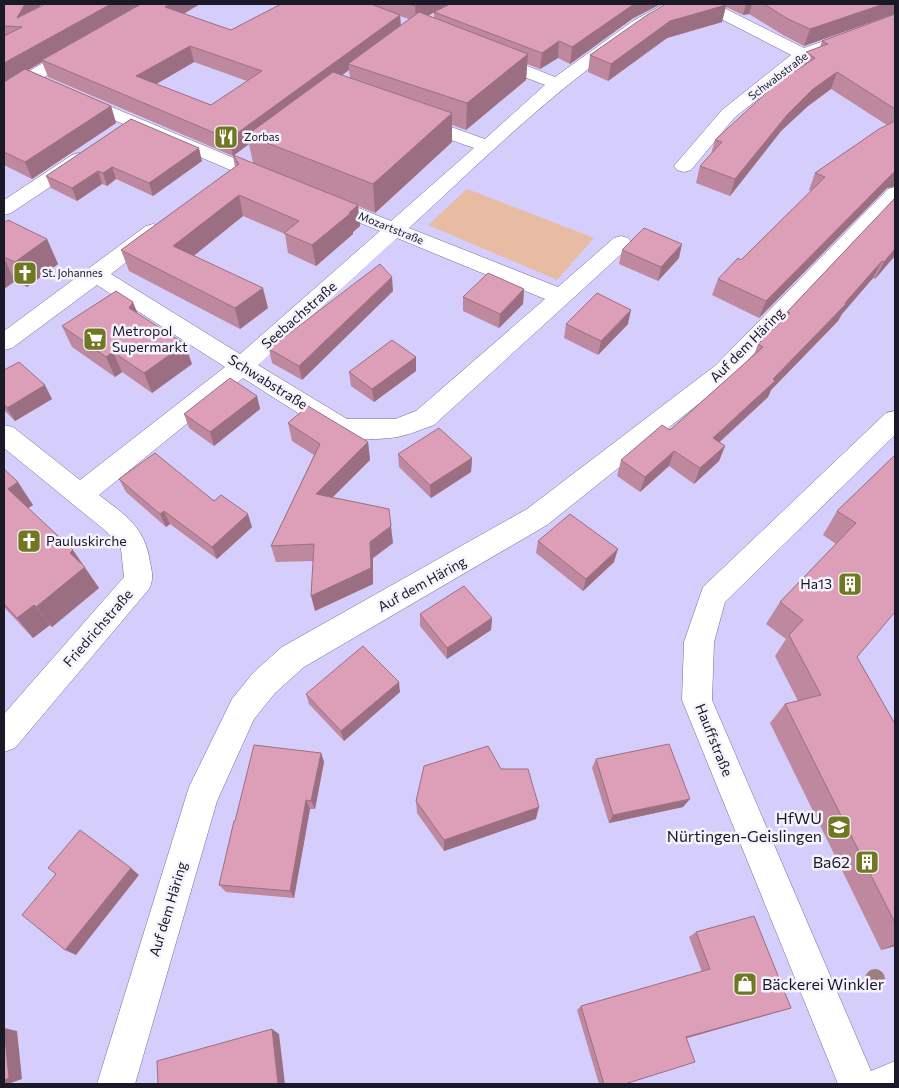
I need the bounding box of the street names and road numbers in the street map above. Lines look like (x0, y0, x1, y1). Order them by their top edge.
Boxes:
street label: Schwabstraße (745, 49, 810, 102)
street label: Mozartstraße (357, 209, 426, 247)
street label: Seebachstraße (258, 277, 340, 352)
street label: Auf dem Häring (706, 304, 788, 385)
street label: Schwabstraße (225, 350, 311, 413)
street label: Auf dem Häring (375, 552, 469, 615)
street label: Friedrichstraße (59, 585, 136, 670)
street label: Hauffstraße (692, 701, 737, 779)
street label: Auf dem Häring (145, 859, 190, 958)

